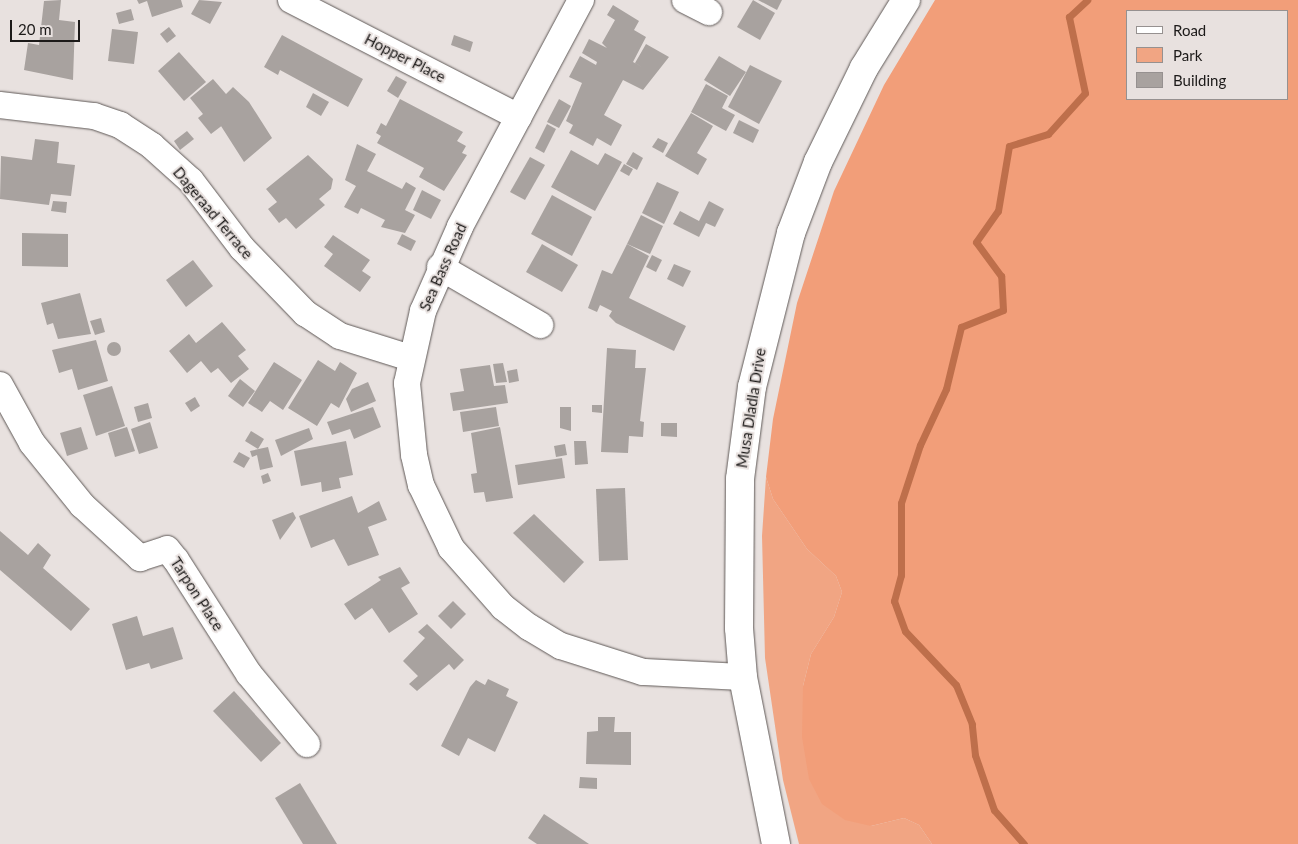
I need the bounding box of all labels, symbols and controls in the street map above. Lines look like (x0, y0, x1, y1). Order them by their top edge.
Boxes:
scale bar (12, 10, 82, 42)
legend (1126, 10, 1288, 100)
text: 20 m (18, 20, 52, 38)
text: Road (1173, 21, 1206, 39)
street label: Hopper Place (361, 30, 449, 86)
text: Park (1173, 46, 1202, 64)
text: Building (1173, 71, 1226, 89)
street label: Dageraad Terrace (169, 163, 257, 263)
street label: Sea Bass Road (416, 220, 470, 314)
street label: Musa Dladla Drive (733, 347, 769, 469)
street label: Tarpon Place (167, 554, 227, 634)

